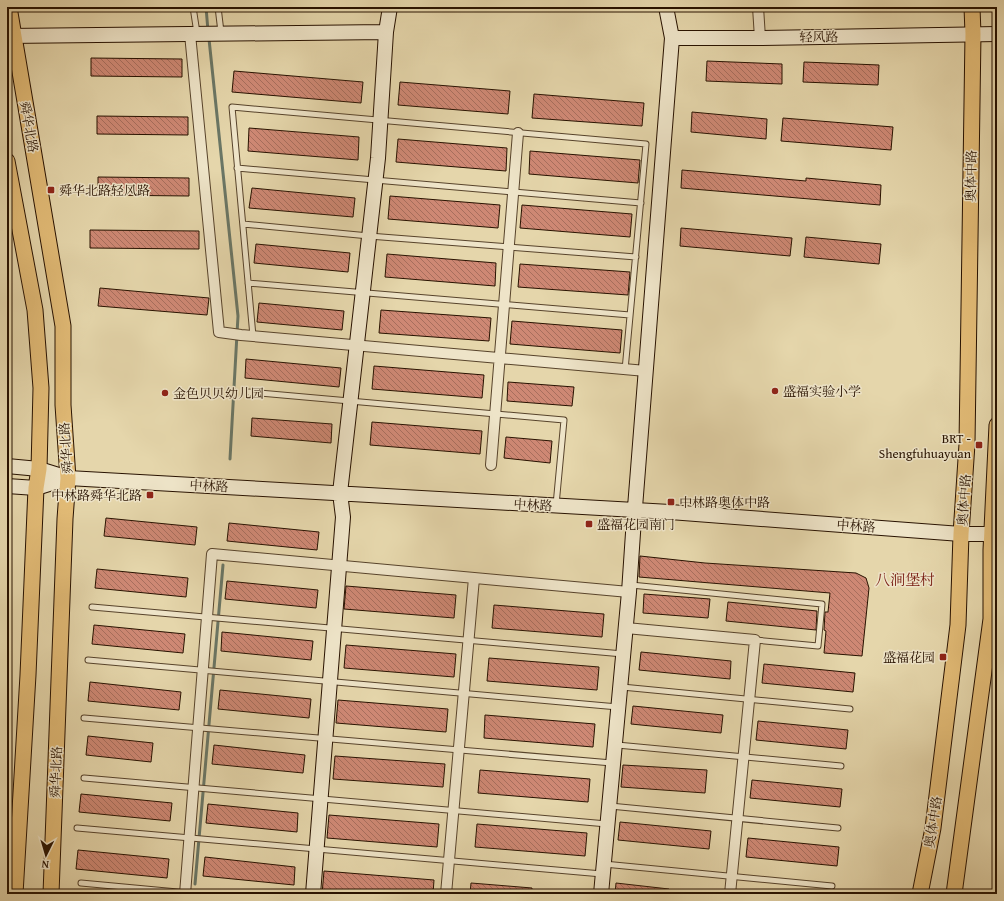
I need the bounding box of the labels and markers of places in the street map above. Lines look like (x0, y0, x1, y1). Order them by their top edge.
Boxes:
place label: 舜华北路轻风路 (59, 181, 150, 200)
marker: 舜华北路轻风路 (46, 185, 56, 195)
place label: 盛福实验小学 (783, 382, 861, 401)
place label: 金色贝贝幼儿园 (173, 384, 264, 403)
marker: 盛福实验小学 (770, 386, 780, 396)
marker: 金色贝贝幼儿园 (160, 388, 170, 398)
place label: BRT - Shengfuhuayuan (879, 429, 972, 463)
marker: BRT - Shengfuhuayuan (974, 440, 984, 450)
place label: 中林路舜华北路 (51, 486, 142, 505)
marker: 中林路舜华北路 (145, 490, 155, 500)
place label: 中林路奥体中路 (679, 493, 770, 512)
marker: 中林路奥体中路 (666, 497, 676, 507)
place label: 盛福花园南门 (597, 515, 675, 534)
marker: 盛福花园南门 (584, 519, 594, 529)
place label: 盛福花园 (883, 648, 935, 667)
marker: 盛福花园 (938, 652, 948, 662)

